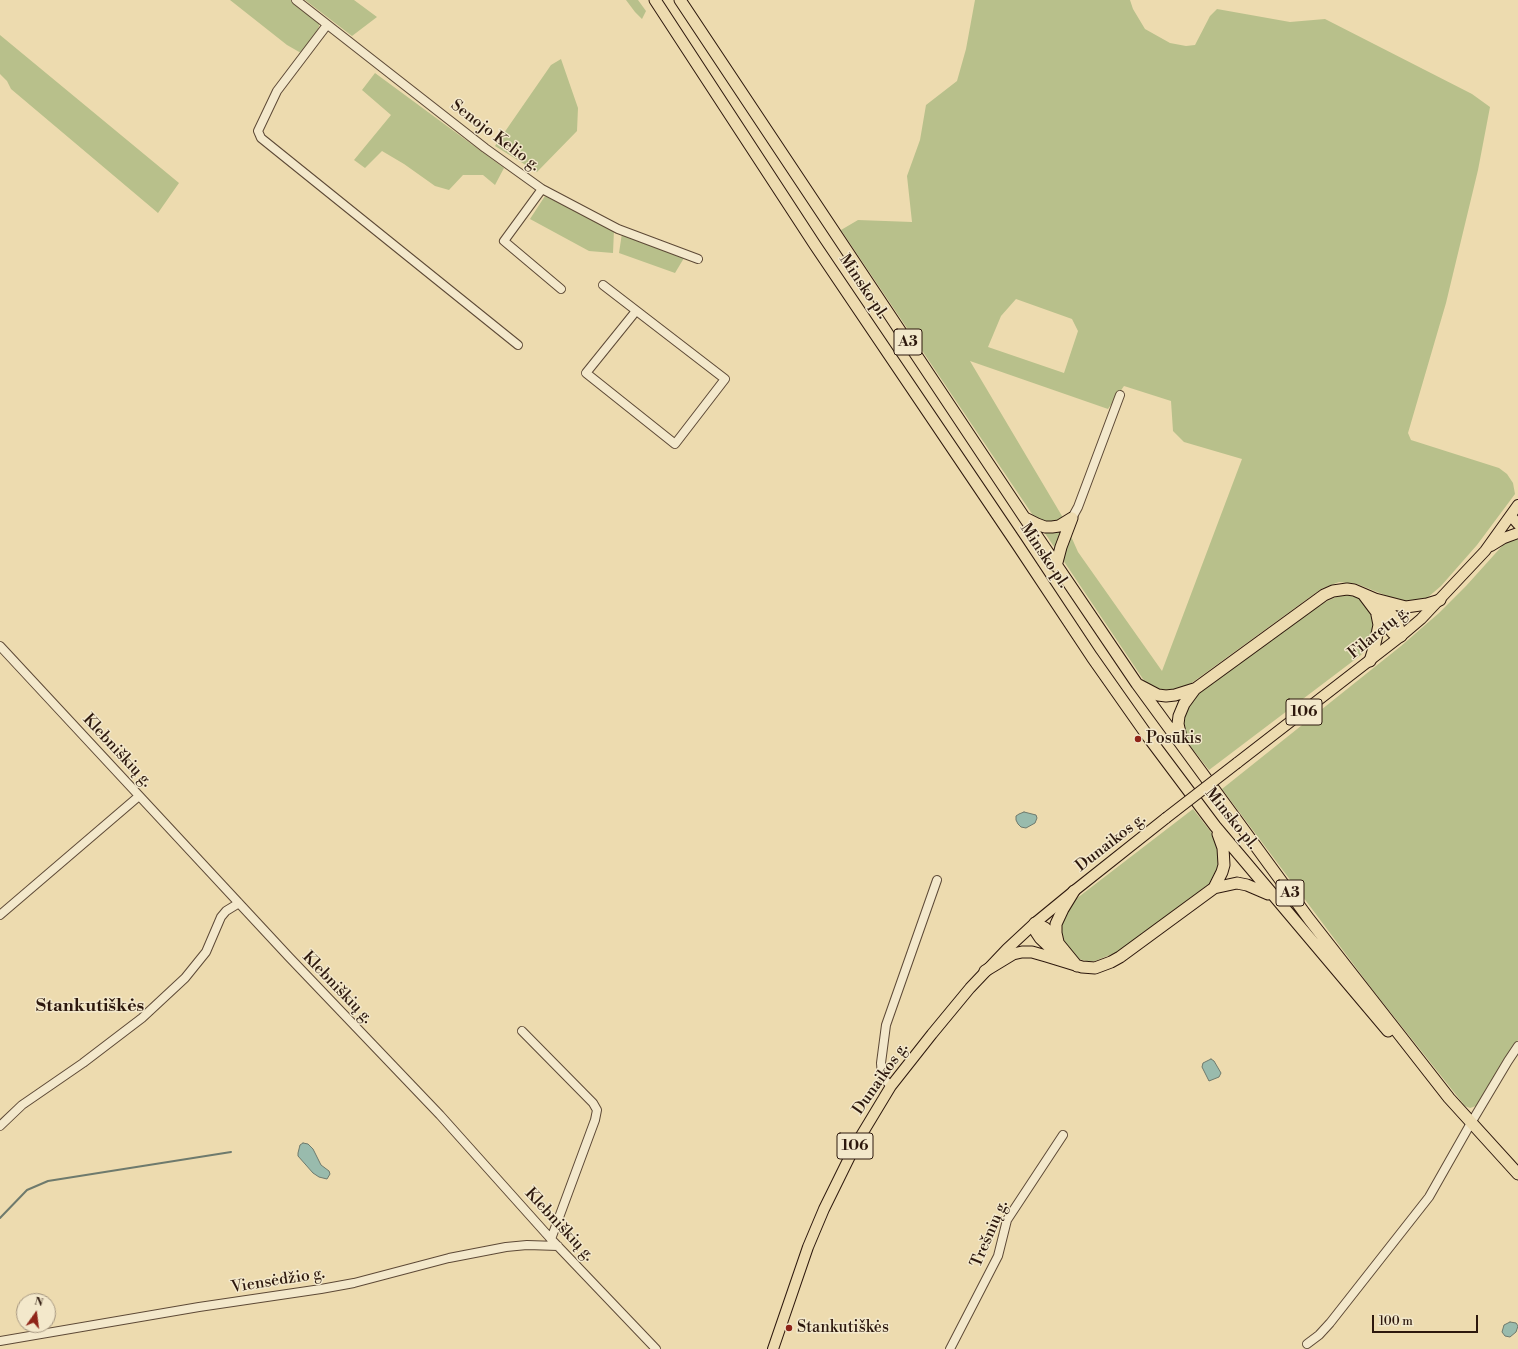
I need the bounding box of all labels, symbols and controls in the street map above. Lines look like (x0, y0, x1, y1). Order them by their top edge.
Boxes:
street label: Senojo Kelio g. (446, 96, 544, 176)
street label: Minsko pl. (834, 251, 892, 323)
road number: A3 (894, 329, 922, 355)
street label: Minsko pl. (1015, 520, 1073, 592)
street label: Filaretų g. (1345, 603, 1413, 663)
road number: 106 (1286, 699, 1322, 725)
street label: Klebniškių g. (78, 710, 156, 792)
place label: Posūkis (1146, 729, 1202, 749)
marker: Posūkis (1133, 734, 1143, 744)
street label: Minsko pl. (1200, 784, 1262, 854)
street label: Dunaikos g. (1072, 810, 1150, 876)
road number: A3 (1276, 880, 1304, 906)
street label: Klebniškių g. (298, 948, 376, 1028)
district label: Stankutiškės (36, 996, 144, 1018)
street label: Dunaikos g. (849, 1039, 913, 1119)
road number: 106 (837, 1133, 873, 1159)
street label: Klebniškių g. (520, 1184, 598, 1266)
street label: Trešnių g. (967, 1197, 1013, 1271)
street label: Viensėdžio g. (230, 1264, 326, 1298)
north arrow (16, 1293, 56, 1333)
text: N (33, 1294, 45, 1310)
scale bar (1374, 1307, 1480, 1333)
text: 100 m (1379, 1314, 1413, 1329)
place label: Stankutiškės (797, 1318, 889, 1338)
marker: Stankutiškės (784, 1323, 794, 1333)

